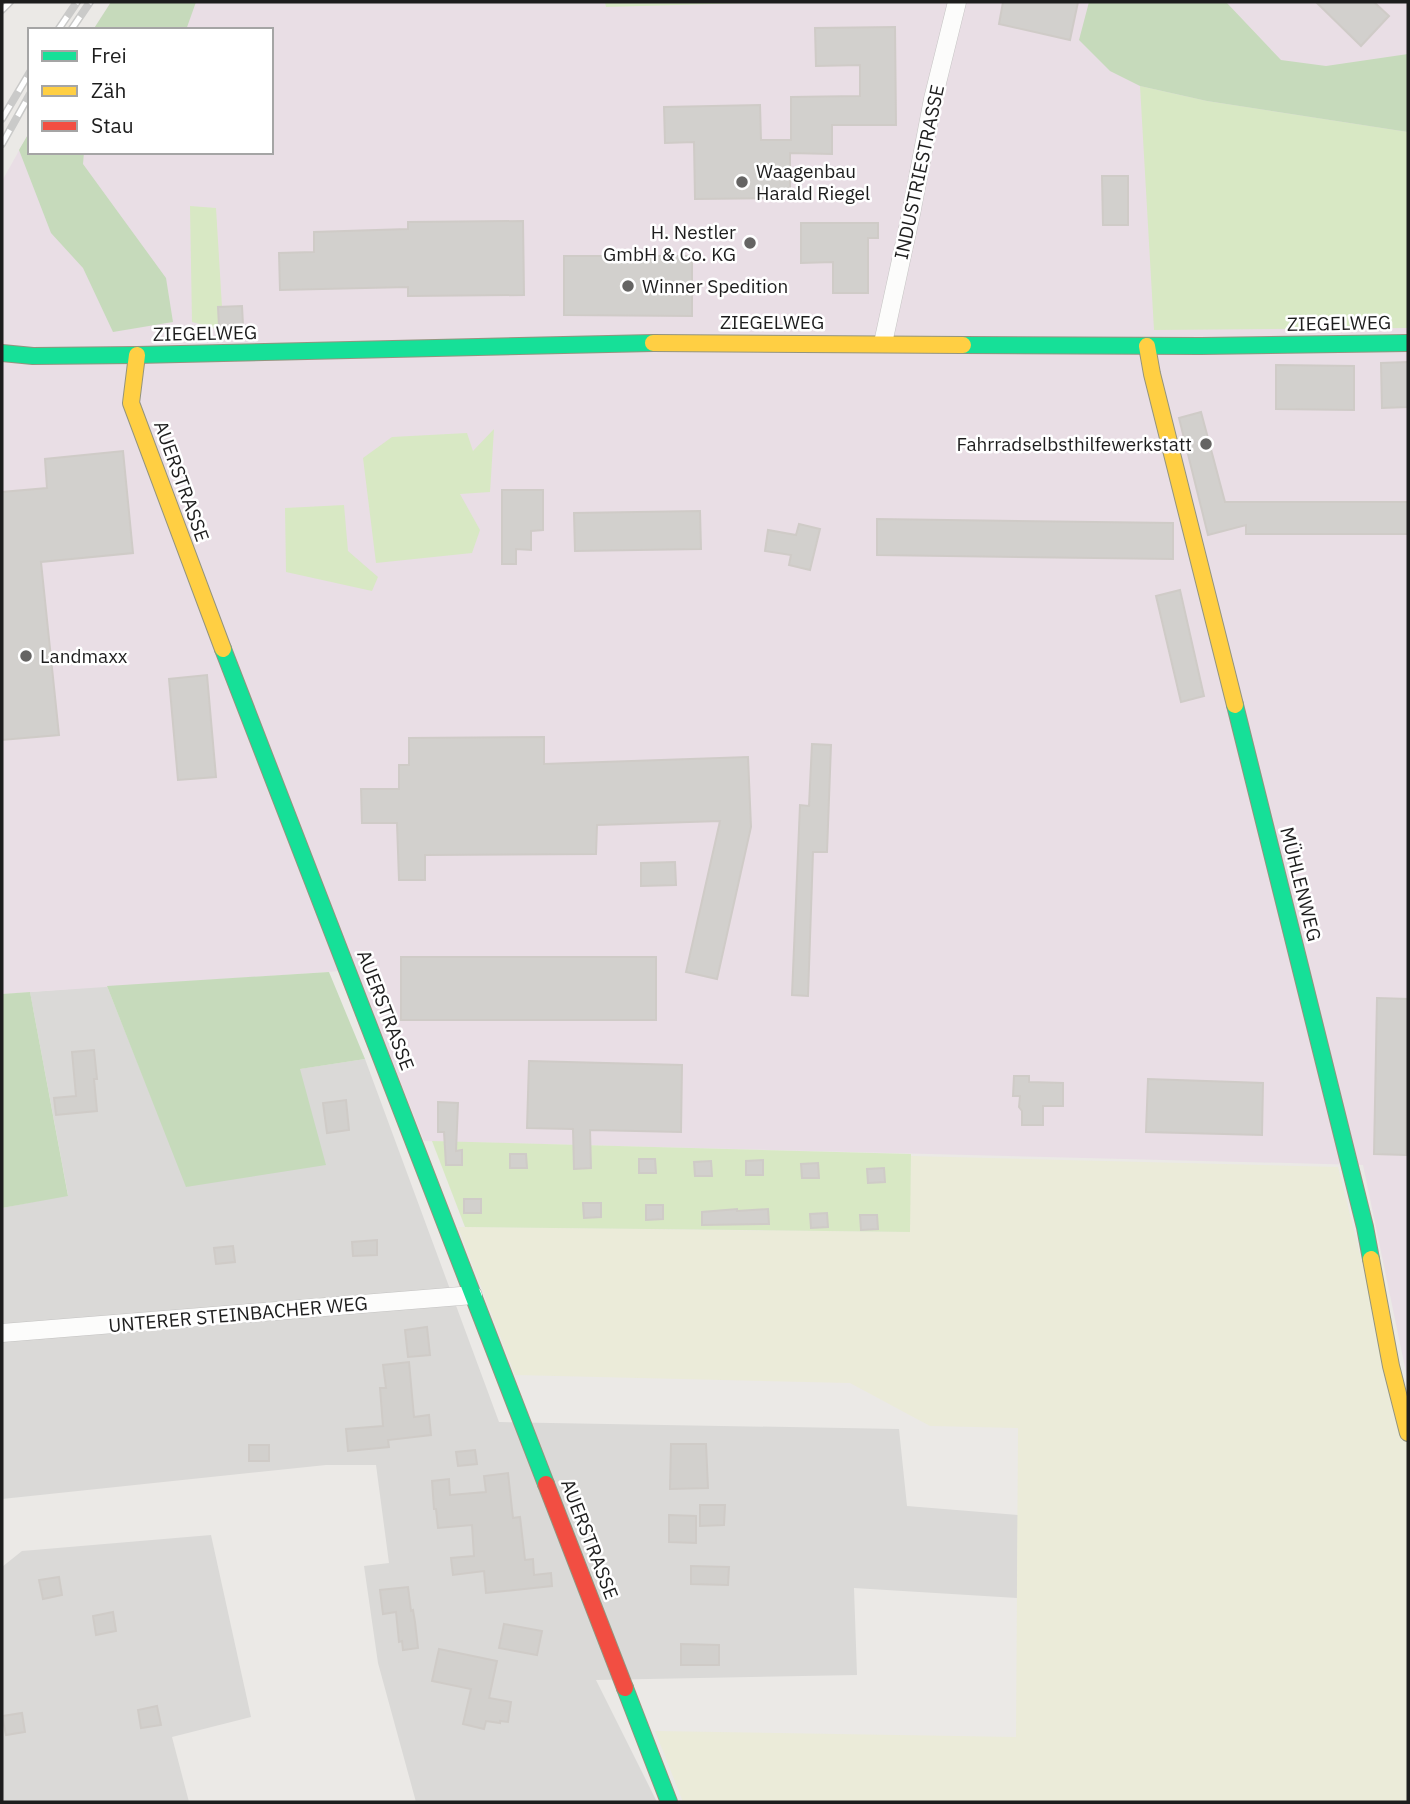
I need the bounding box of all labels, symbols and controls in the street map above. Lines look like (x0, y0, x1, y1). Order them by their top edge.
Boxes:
legend (28, 28, 273, 154)
text: Frei (91, 41, 127, 69)
text: Zäh (91, 76, 126, 104)
street label: INDUSTRIESTRASSE (889, 82, 949, 262)
text: Stau (91, 111, 134, 139)
place label: Waagenbau Harald Riegel (756, 159, 870, 205)
marker: Waagenbau Harald Riegel (734, 174, 750, 190)
place label: H. Nestler GmbH & Co. KG (603, 220, 736, 266)
marker: H. Nestler GmbH & Co. KG (742, 235, 758, 251)
place label: Winner Spedition (642, 274, 788, 298)
marker: Winner Spedition (620, 278, 636, 294)
street label: ZIEGELWEG (720, 310, 824, 334)
street label: ZIEGELWEG (1287, 310, 1391, 336)
street label: ZIEGELWEG (153, 320, 257, 346)
street label: AUERSTRASSE (149, 417, 215, 545)
place label: Fahrradselbsthilfewerkstatt (957, 432, 1192, 456)
marker: Fahrradselbsthilfewerkstatt (1198, 436, 1214, 452)
place label: Landmaxx (40, 644, 128, 668)
marker: Landmaxx (18, 648, 34, 664)
street label: MÜHLENWEG (1275, 824, 1327, 944)
street label: AUERSTRASSE (352, 946, 420, 1074)
street label: UNTERER STEINBACHER WEG (107, 1291, 369, 1337)
street label: AUERSTRASSE (556, 1475, 624, 1603)

